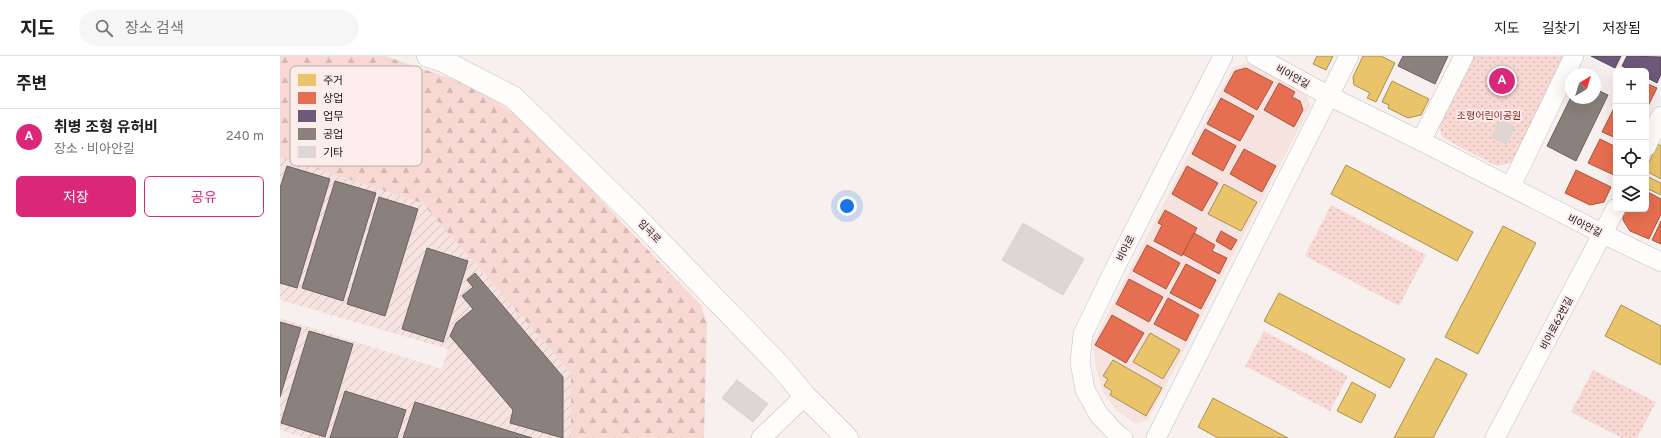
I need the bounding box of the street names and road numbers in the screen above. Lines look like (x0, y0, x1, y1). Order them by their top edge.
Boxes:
street label: 비아안길 (1273, 63, 1312, 92)
street label: 비아안길 (1565, 212, 1604, 240)
street label: 임곡로 (635, 218, 663, 246)
street label: 비아로 (1114, 233, 1138, 264)
street label: 비아로62번길 (1538, 295, 1577, 352)

